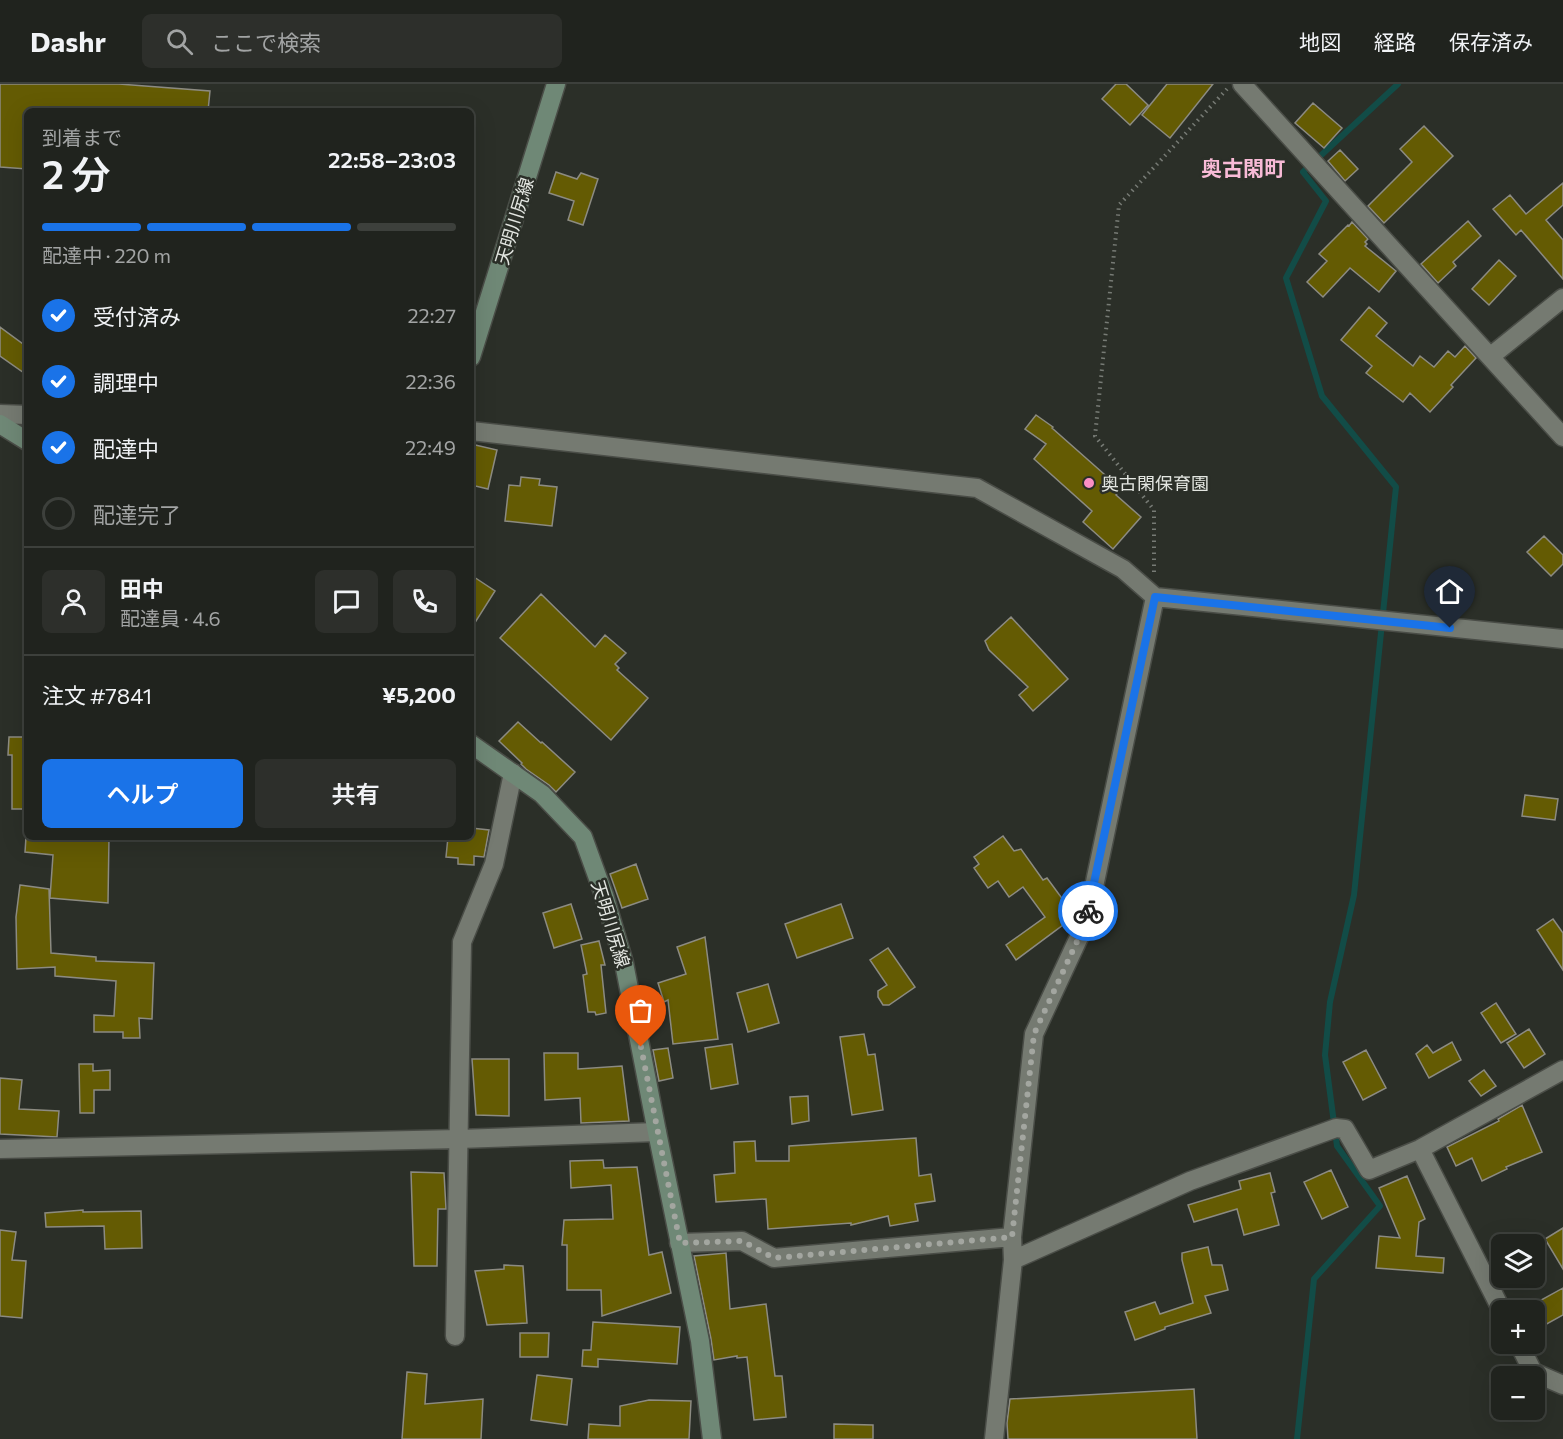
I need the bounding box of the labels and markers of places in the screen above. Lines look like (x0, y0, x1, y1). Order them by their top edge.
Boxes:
place label: 奥古閑保育園 (1101, 472, 1209, 494)
marker: 奥古閑保育園 (1082, 476, 1096, 490)
pin (1424, 566, 1475, 628)
pin (615, 985, 666, 1047)

